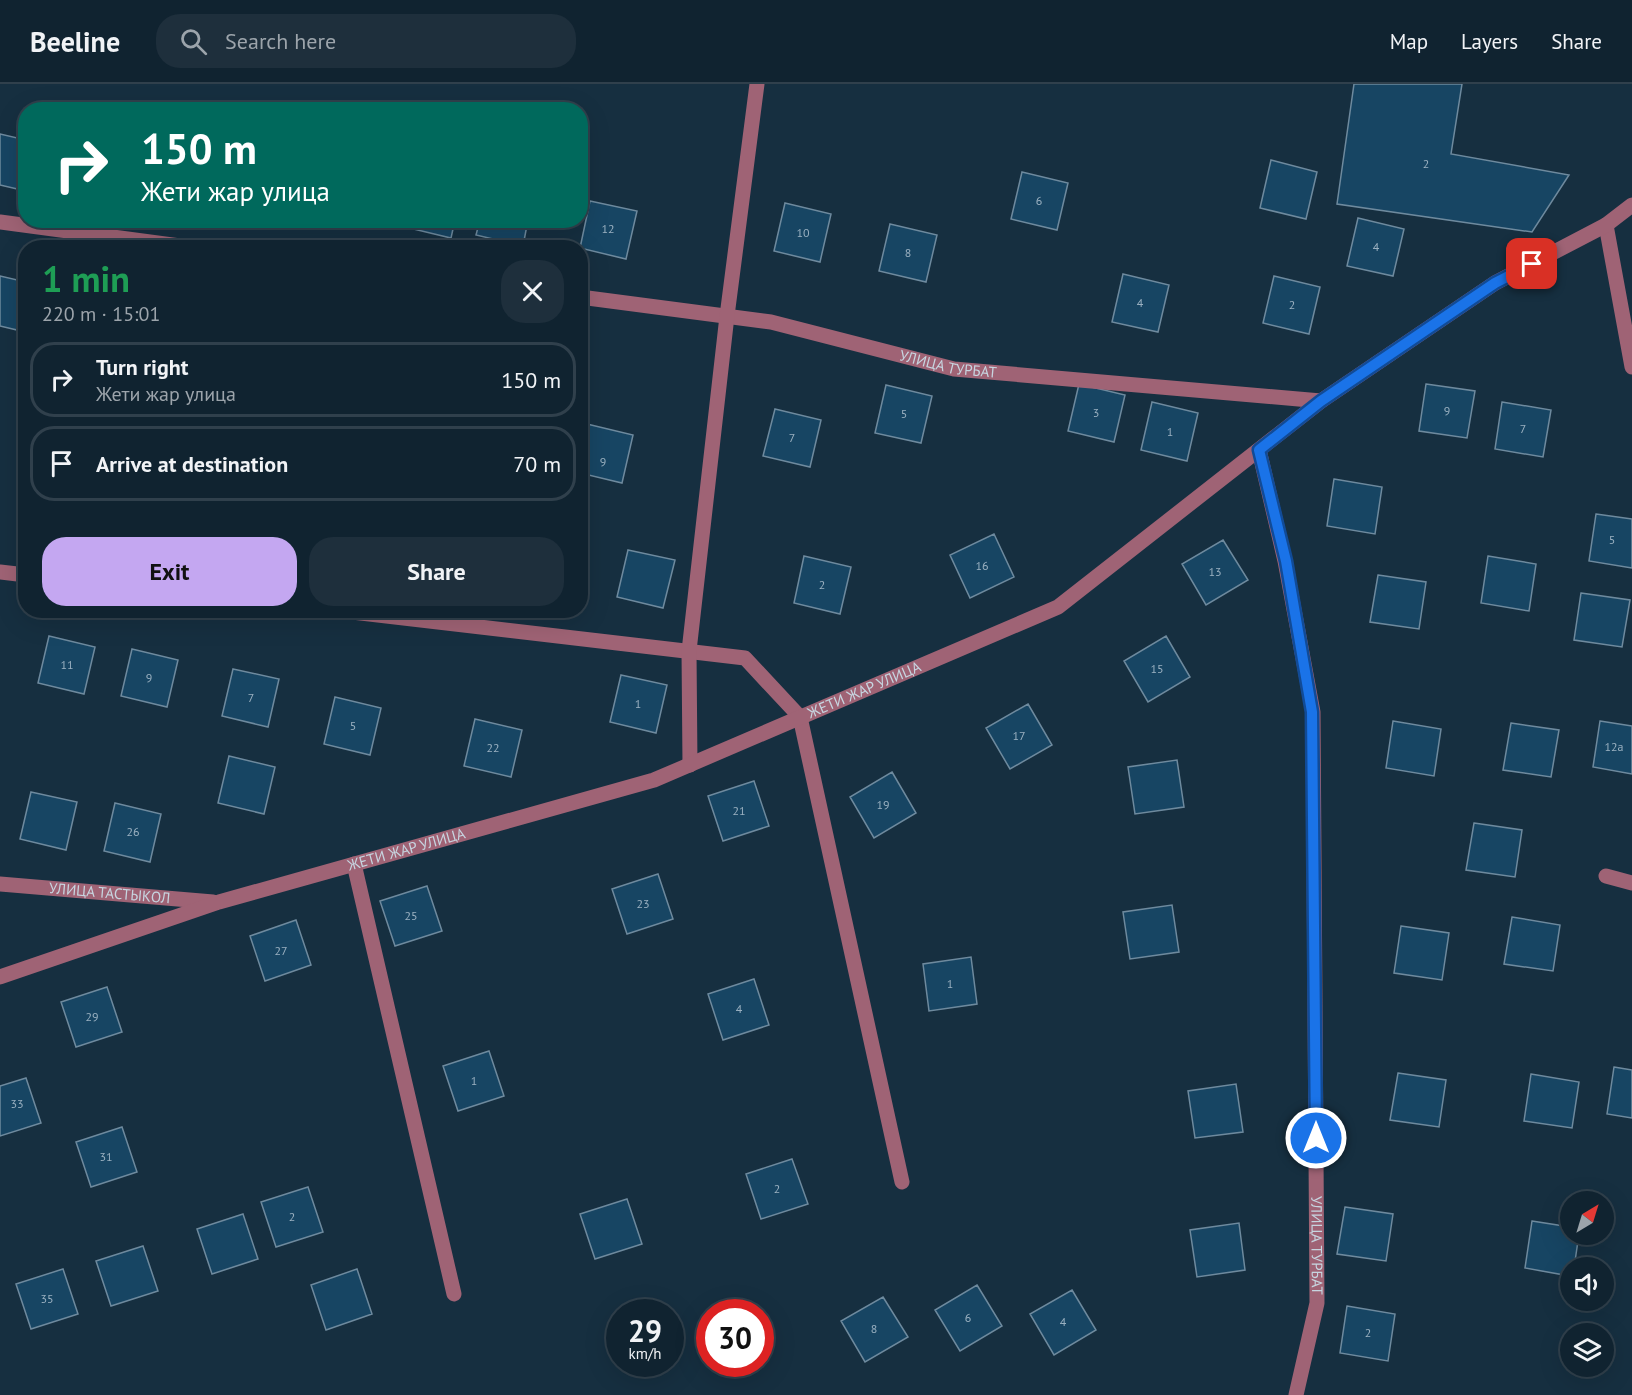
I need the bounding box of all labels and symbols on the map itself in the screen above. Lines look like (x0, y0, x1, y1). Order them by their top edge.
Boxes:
house number: 2 (1423, 156, 1429, 171)
house number: 6 (1036, 193, 1042, 208)
house number: 12 (601, 221, 615, 236)
house number: 10 (796, 225, 810, 240)
pin (1506, 238, 1557, 289)
house number: 4 (1373, 239, 1380, 254)
house number: 8 (905, 245, 911, 260)
house number: 4 (1137, 295, 1144, 310)
house number: 2 (1289, 297, 1295, 312)
street label: УЛИЦА ТУРБАТ (897, 345, 998, 382)
house number: 9 (1444, 403, 1450, 418)
house number: 3 (1093, 405, 1099, 420)
house number: 5 (901, 406, 907, 421)
house number: 7 (1520, 421, 1526, 436)
house number: 1 (1167, 424, 1173, 439)
house number: 7 (789, 430, 795, 445)
house number: 9 (600, 454, 606, 469)
house number: 5 (1609, 532, 1615, 547)
house number: 16 (975, 558, 989, 573)
house number: 13 (1208, 564, 1222, 579)
house number: 2 (819, 577, 825, 592)
house number: 11 (60, 657, 74, 672)
street label: ЖЕТИ ЖАР УЛИЦА (804, 657, 924, 723)
house number: 15 (1150, 661, 1164, 676)
house number: 9 (146, 670, 152, 685)
house number: 7 (248, 690, 254, 705)
house number: 1 (635, 696, 641, 711)
house number: 5 (350, 718, 356, 733)
house number: 17 (1012, 728, 1026, 743)
house number: 12а (1604, 739, 1624, 754)
house number: 22 (486, 740, 500, 755)
house number: 19 (876, 797, 890, 812)
house number: 21 (732, 803, 746, 818)
street label: ЖЕТИ ЖАР УЛИЦА (344, 823, 467, 875)
house number: 26 (126, 824, 140, 839)
street label: УЛИЦА ТАСТЫКОЛ (48, 878, 171, 907)
house number: 23 (636, 896, 650, 911)
house number: 25 (404, 908, 418, 923)
house number: 27 (274, 943, 288, 958)
house number: 1 (947, 976, 953, 991)
house number: 4 (736, 1001, 743, 1016)
house number: 29 (85, 1009, 99, 1024)
house number: 1 (471, 1073, 477, 1088)
house number: 33 (10, 1096, 24, 1111)
position arrow (1284, 1106, 1348, 1170)
house number: 31 (99, 1149, 113, 1164)
house number: 2 (774, 1181, 780, 1196)
north arrow (1560, 1191, 1614, 1245)
street label: УЛИЦА ТУРБАТ (1307, 1196, 1327, 1296)
house number: 2 (289, 1209, 295, 1224)
house number: 35 (40, 1291, 54, 1306)
speed limit sign: 30 (696, 1299, 774, 1377)
house number: 6 (965, 1310, 971, 1325)
house number: 4 (1060, 1314, 1067, 1329)
house number: 8 (871, 1321, 877, 1336)
house number: 2 (1365, 1325, 1371, 1340)

